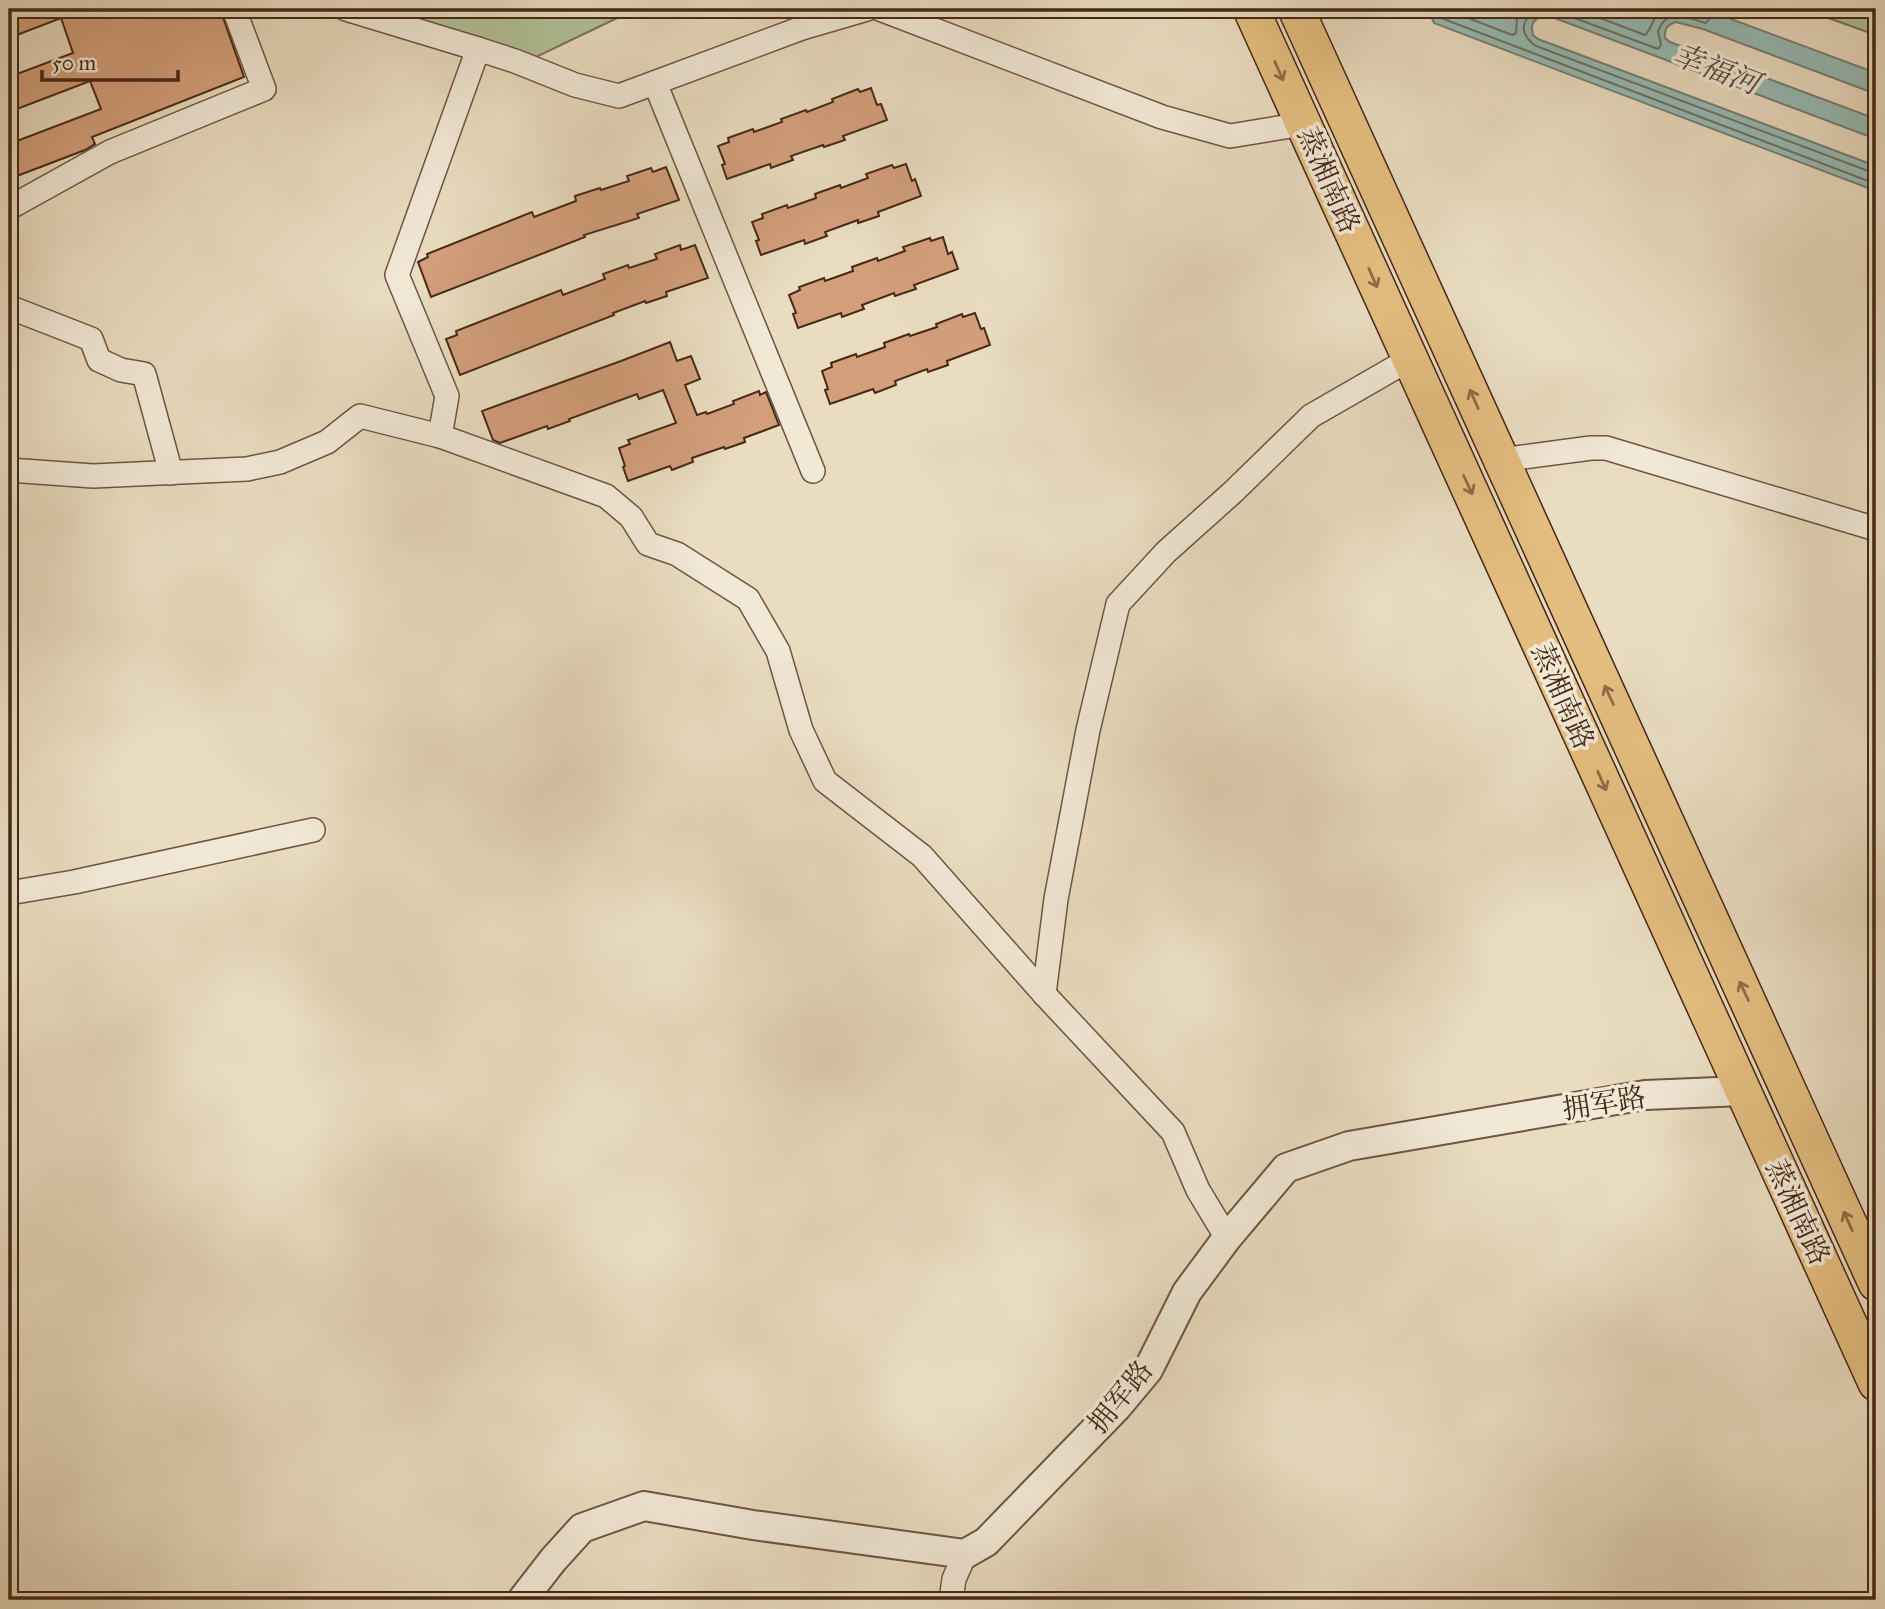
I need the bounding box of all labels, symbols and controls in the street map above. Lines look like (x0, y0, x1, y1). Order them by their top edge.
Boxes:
water label: 幸福河 (1668, 36, 1769, 104)
scale bar (42, 38, 178, 82)
text: 50 m (52, 50, 97, 76)
one-way arrow (1273, 60, 1286, 81)
street label: 蒸湘南路 (1290, 122, 1368, 238)
one-way arrow (1367, 267, 1380, 288)
one-way arrow (1467, 389, 1480, 410)
one-way arrow (1462, 474, 1475, 495)
street label: 蒸湘南路 (1524, 638, 1602, 754)
one-way arrow (1602, 685, 1615, 706)
one-way arrow (1596, 770, 1609, 792)
one-way arrow (1737, 981, 1750, 1002)
street label: 拥军路 (1560, 1079, 1648, 1127)
street label: 蒸湘南路 (1758, 1154, 1838, 1270)
one-way arrow (1841, 1210, 1854, 1232)
street label: 拥军路 (1080, 1353, 1160, 1441)

